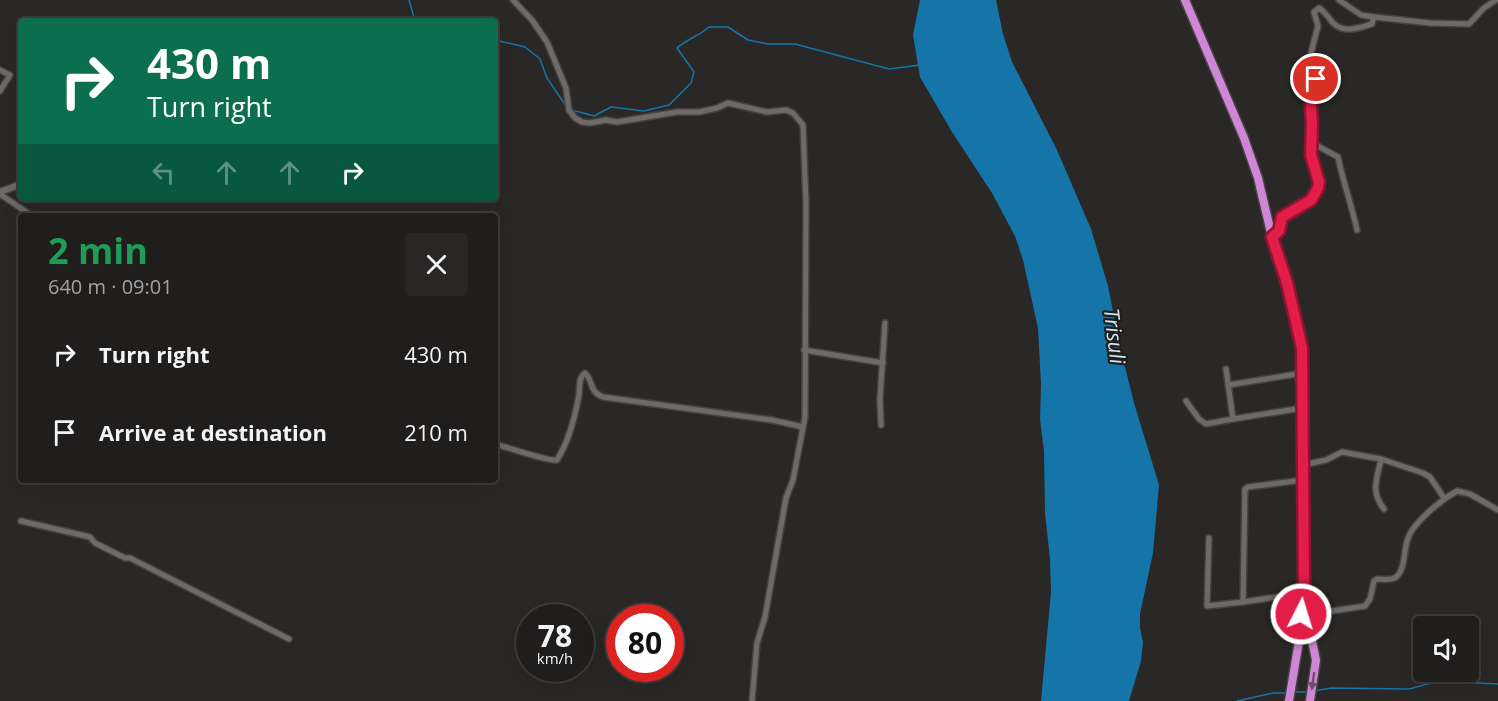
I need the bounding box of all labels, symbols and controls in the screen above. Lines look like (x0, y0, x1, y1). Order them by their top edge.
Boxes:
text: 430 m (147, 34, 271, 91)
icon: right (48, 42, 126, 120)
pin (1290, 53, 1341, 104)
icon: arrive (1299, 62, 1332, 95)
text: Turn right (147, 88, 272, 125)
icon: left (147, 156, 180, 189)
icon: ahead (210, 156, 243, 189)
icon: ahead (273, 156, 306, 189)
icon: right (336, 156, 369, 189)
text: 2 min (48, 226, 148, 275)
button: close (405, 233, 468, 296)
text: 640 m · 09:01 (48, 273, 173, 300)
water label: Trisuli (1098, 307, 1132, 366)
icon: right (48, 338, 81, 371)
text: Turn right (99, 339, 210, 369)
text: 430 m (404, 339, 468, 369)
icon: arrive (48, 416, 81, 449)
text: Arrive at destination (99, 417, 327, 447)
text: 210 m (404, 417, 468, 447)
position arrow (1269, 582, 1333, 646)
speed limit sign: 80 (606, 604, 684, 682)
text: 78 (538, 615, 572, 656)
map controls (1413, 616, 1479, 682)
button: sound (1413, 616, 1479, 682)
text: km/h (537, 648, 573, 668)
one-way arrow (1309, 671, 1318, 690)

